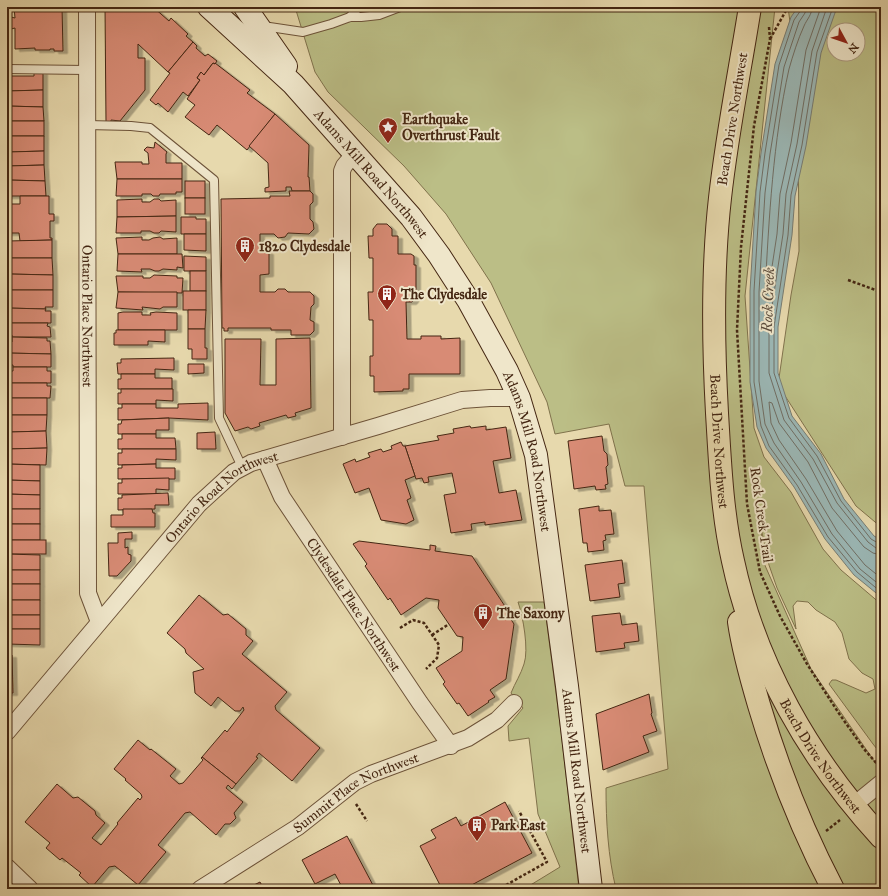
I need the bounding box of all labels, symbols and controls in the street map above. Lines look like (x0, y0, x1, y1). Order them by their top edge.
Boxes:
north arrow (826, 22, 866, 62)
text: N (845, 40, 861, 56)
street label: Beach Drive Northwest (714, 51, 751, 187)
street label: Adams Mill Road Northwest (310, 105, 432, 242)
place label: Earthquake Overthrust Fault (402, 111, 500, 144)
place icon: Earthquake Overthrust Fault (377, 116, 399, 144)
building icon: 1820 Clydesdale (234, 235, 256, 263)
place label: 1820 Clydesdale (259, 238, 350, 256)
street label: Ontario Place Northwest (78, 245, 96, 387)
water label: Rock Creek (758, 267, 778, 334)
building icon: The Clydesdale (376, 283, 398, 311)
place label: The Clydesdale (400, 286, 487, 304)
street label: Adams Mill Road Northwest (499, 367, 554, 533)
street label: Beach Drive Northwest (706, 374, 732, 510)
street label: Ontario Road Northwest (162, 448, 280, 547)
street label: Rock Creek Trail (746, 466, 777, 564)
street label: Clydesdale Place Northwest (303, 535, 404, 675)
building icon: The Saxony (472, 602, 494, 630)
place label: The Saxony (496, 605, 566, 623)
street label: Adams Mill Road Northwest (558, 687, 595, 854)
street label: Beach Drive Northwest (776, 696, 865, 817)
street label: Summit Place Northwest (290, 749, 421, 837)
building icon: Park East (466, 814, 488, 842)
place label: Park East (491, 817, 545, 834)

